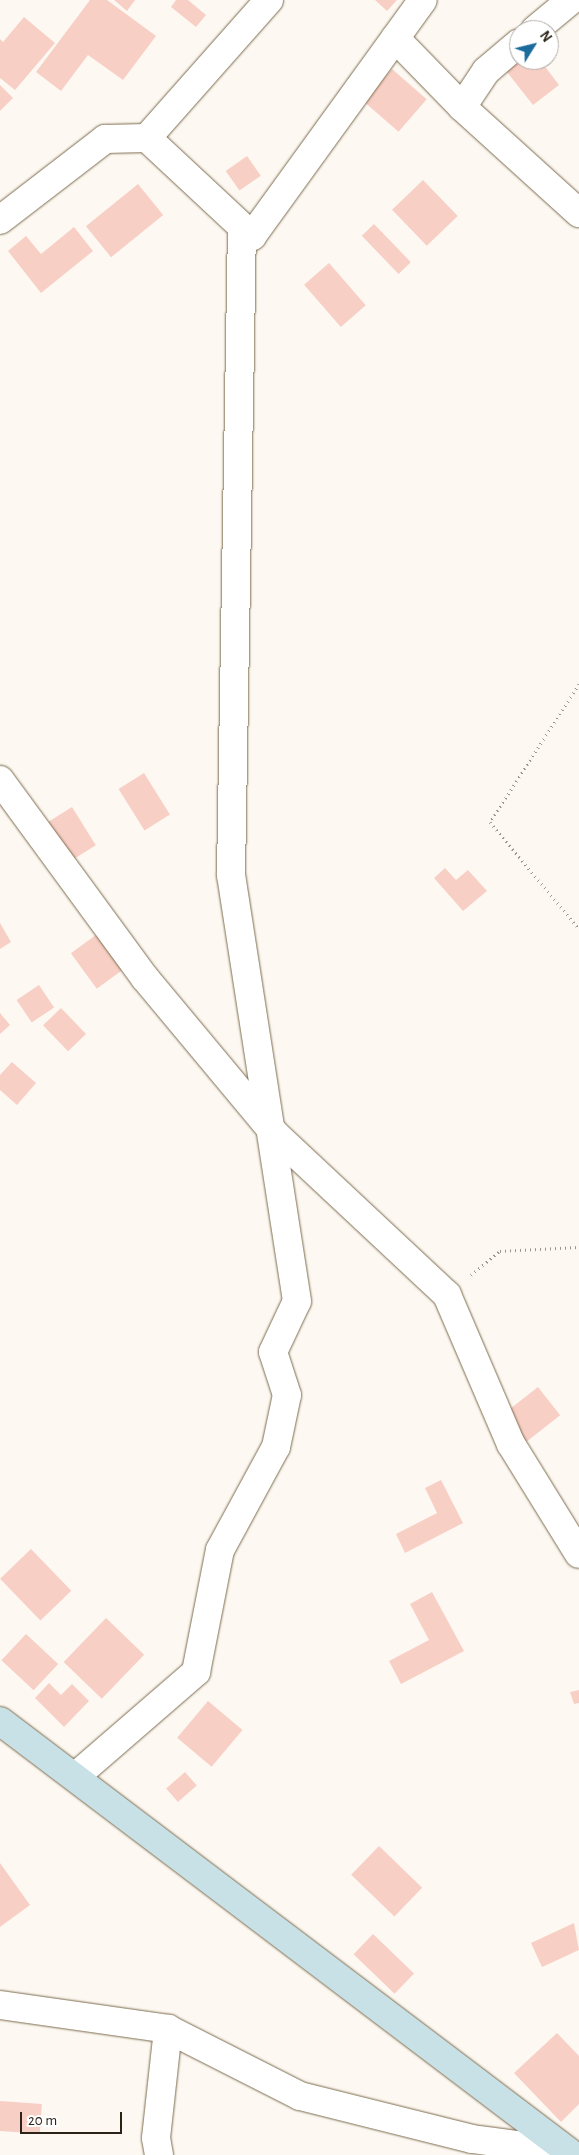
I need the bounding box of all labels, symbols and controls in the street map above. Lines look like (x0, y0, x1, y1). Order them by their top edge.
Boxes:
north arrow (509, 20, 559, 70)
text: N (537, 29, 554, 45)
scale bar (22, 2102, 125, 2134)
text: 20 m (28, 2113, 57, 2128)

